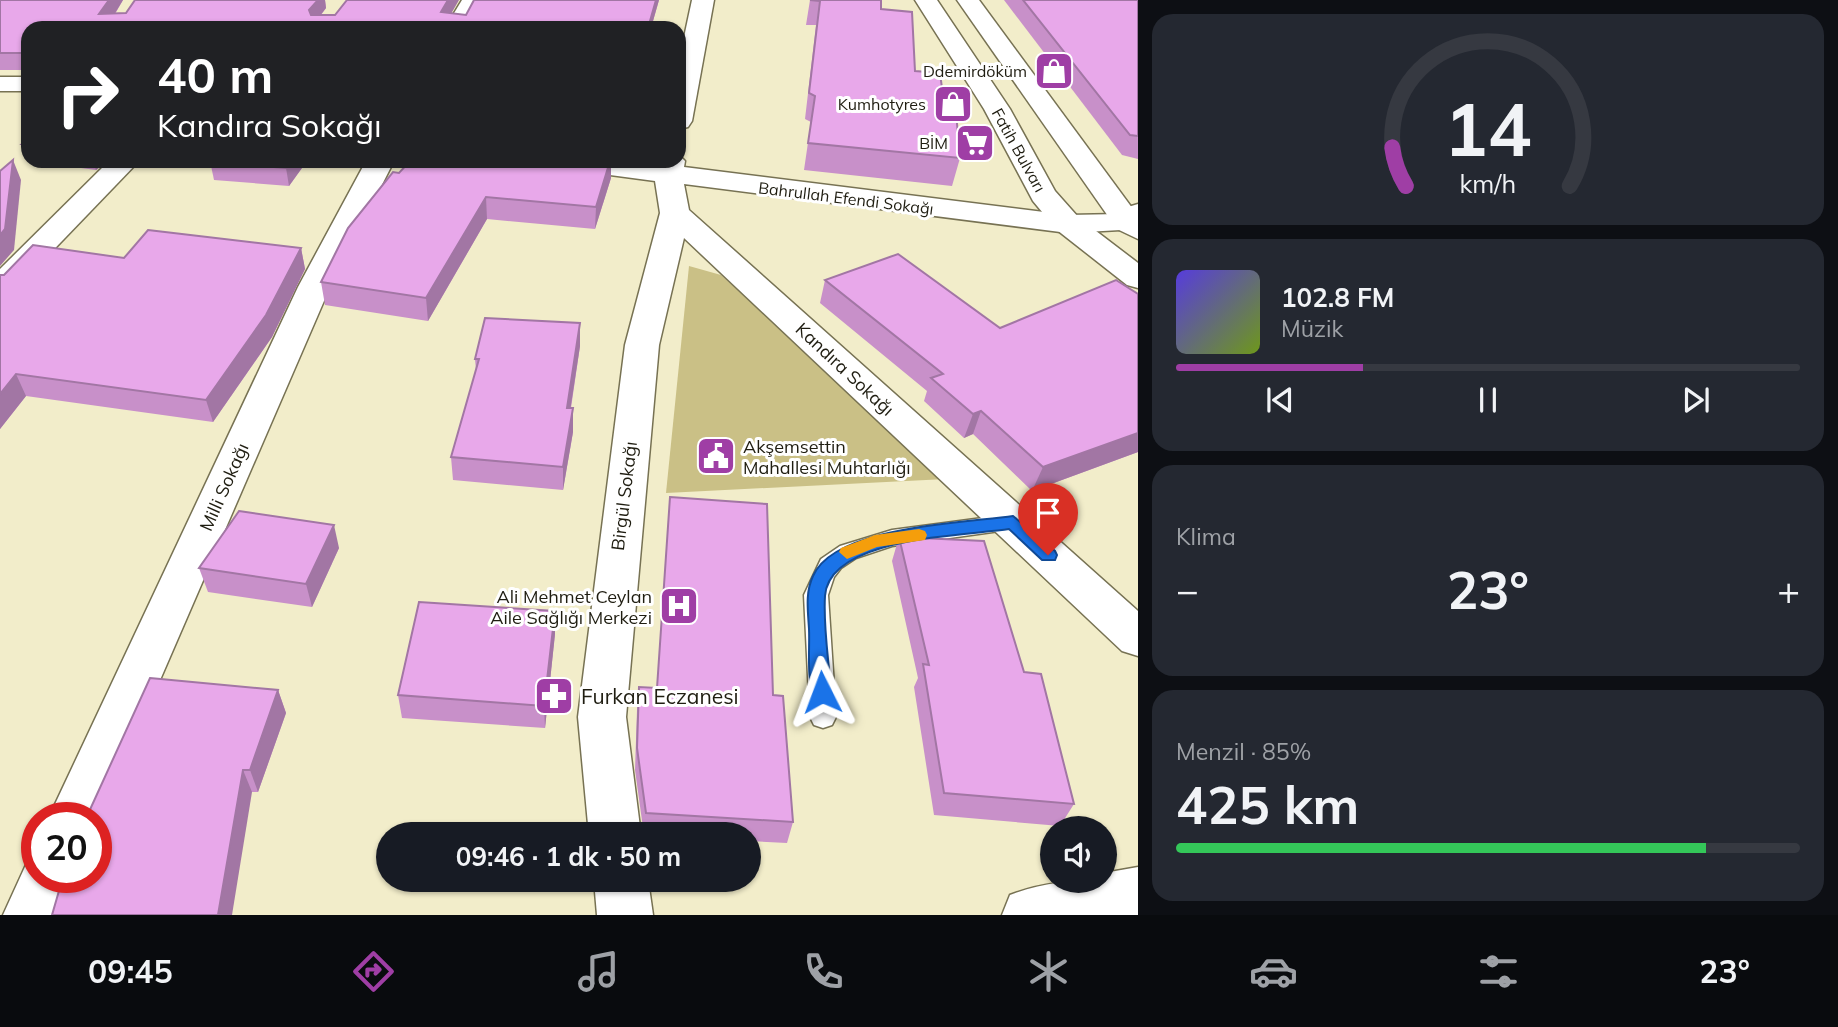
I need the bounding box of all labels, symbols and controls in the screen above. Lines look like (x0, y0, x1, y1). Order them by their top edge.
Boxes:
text: 40 m (157, 44, 273, 105)
icon: right (42, 49, 133, 140)
shop icon: Ddemirdöküm (1033, 50, 1075, 92)
place label: Ddemirdöküm (923, 61, 1027, 81)
shop icon: Kumhotyres (932, 83, 974, 125)
text: 14 (1444, 83, 1532, 174)
place label: Kumhotyres (838, 94, 926, 114)
text: Kandıra Sokağı (157, 105, 382, 145)
street label: Fatih Bulvarı (988, 105, 1050, 195)
supermarket icon: BİM (954, 122, 996, 164)
place label: BİM (919, 133, 948, 153)
text: km/h (1460, 167, 1516, 198)
street label: Bahrullah Efendi Sokağı (757, 177, 935, 219)
text: 102.8 FM (1281, 281, 1394, 314)
text: Müzik (1281, 314, 1343, 343)
street label: Kandıra Sokağı (791, 317, 899, 421)
icon: previous (1261, 381, 1299, 419)
icon: pause (1469, 381, 1507, 419)
icon: next (1677, 381, 1715, 419)
public building icon: Akşemsettin Mahallesi Muhtarlığı (695, 435, 737, 477)
place label: Akşemsettin Mahallesi Muhtarlığı (743, 435, 911, 479)
street label: Milli Sokağı (194, 439, 254, 535)
street label: Birgül Sokağı (606, 440, 642, 552)
pin (1018, 483, 1078, 555)
icon: arrive (1029, 494, 1067, 532)
text: Klima (1176, 522, 1236, 551)
text: 23° (1447, 557, 1529, 622)
text: − (1176, 566, 1199, 614)
text: + (1777, 566, 1800, 614)
place label: Ali Mehmet Ceylan Aile Sağlığı Merkezi (490, 585, 652, 629)
hospital icon: Ali Mehmet Ceylan Aile Sağlığı Merkezi (658, 585, 700, 627)
position arrow (785, 655, 859, 729)
pharmacy icon: Furkan Eczanesi (533, 675, 575, 717)
place label: Furkan Eczanesi (581, 683, 739, 709)
text: Menzil · 85% (1176, 737, 1311, 766)
text: 425 km (1176, 772, 1359, 837)
speed limit sign: 20 (21, 802, 112, 893)
map controls (1040, 816, 1117, 893)
button: sound (1040, 816, 1117, 893)
text: 09:46 · 1 dk · 50 m (456, 840, 681, 873)
icon: directions (349, 947, 398, 996)
icon: music (574, 947, 623, 996)
icon: phone (799, 947, 848, 996)
icon: climate (1024, 947, 1073, 996)
icon: car (1249, 947, 1298, 996)
icon: filters (1474, 947, 1523, 996)
text: 09:45 (88, 951, 173, 991)
text: 23° (1699, 951, 1750, 991)

